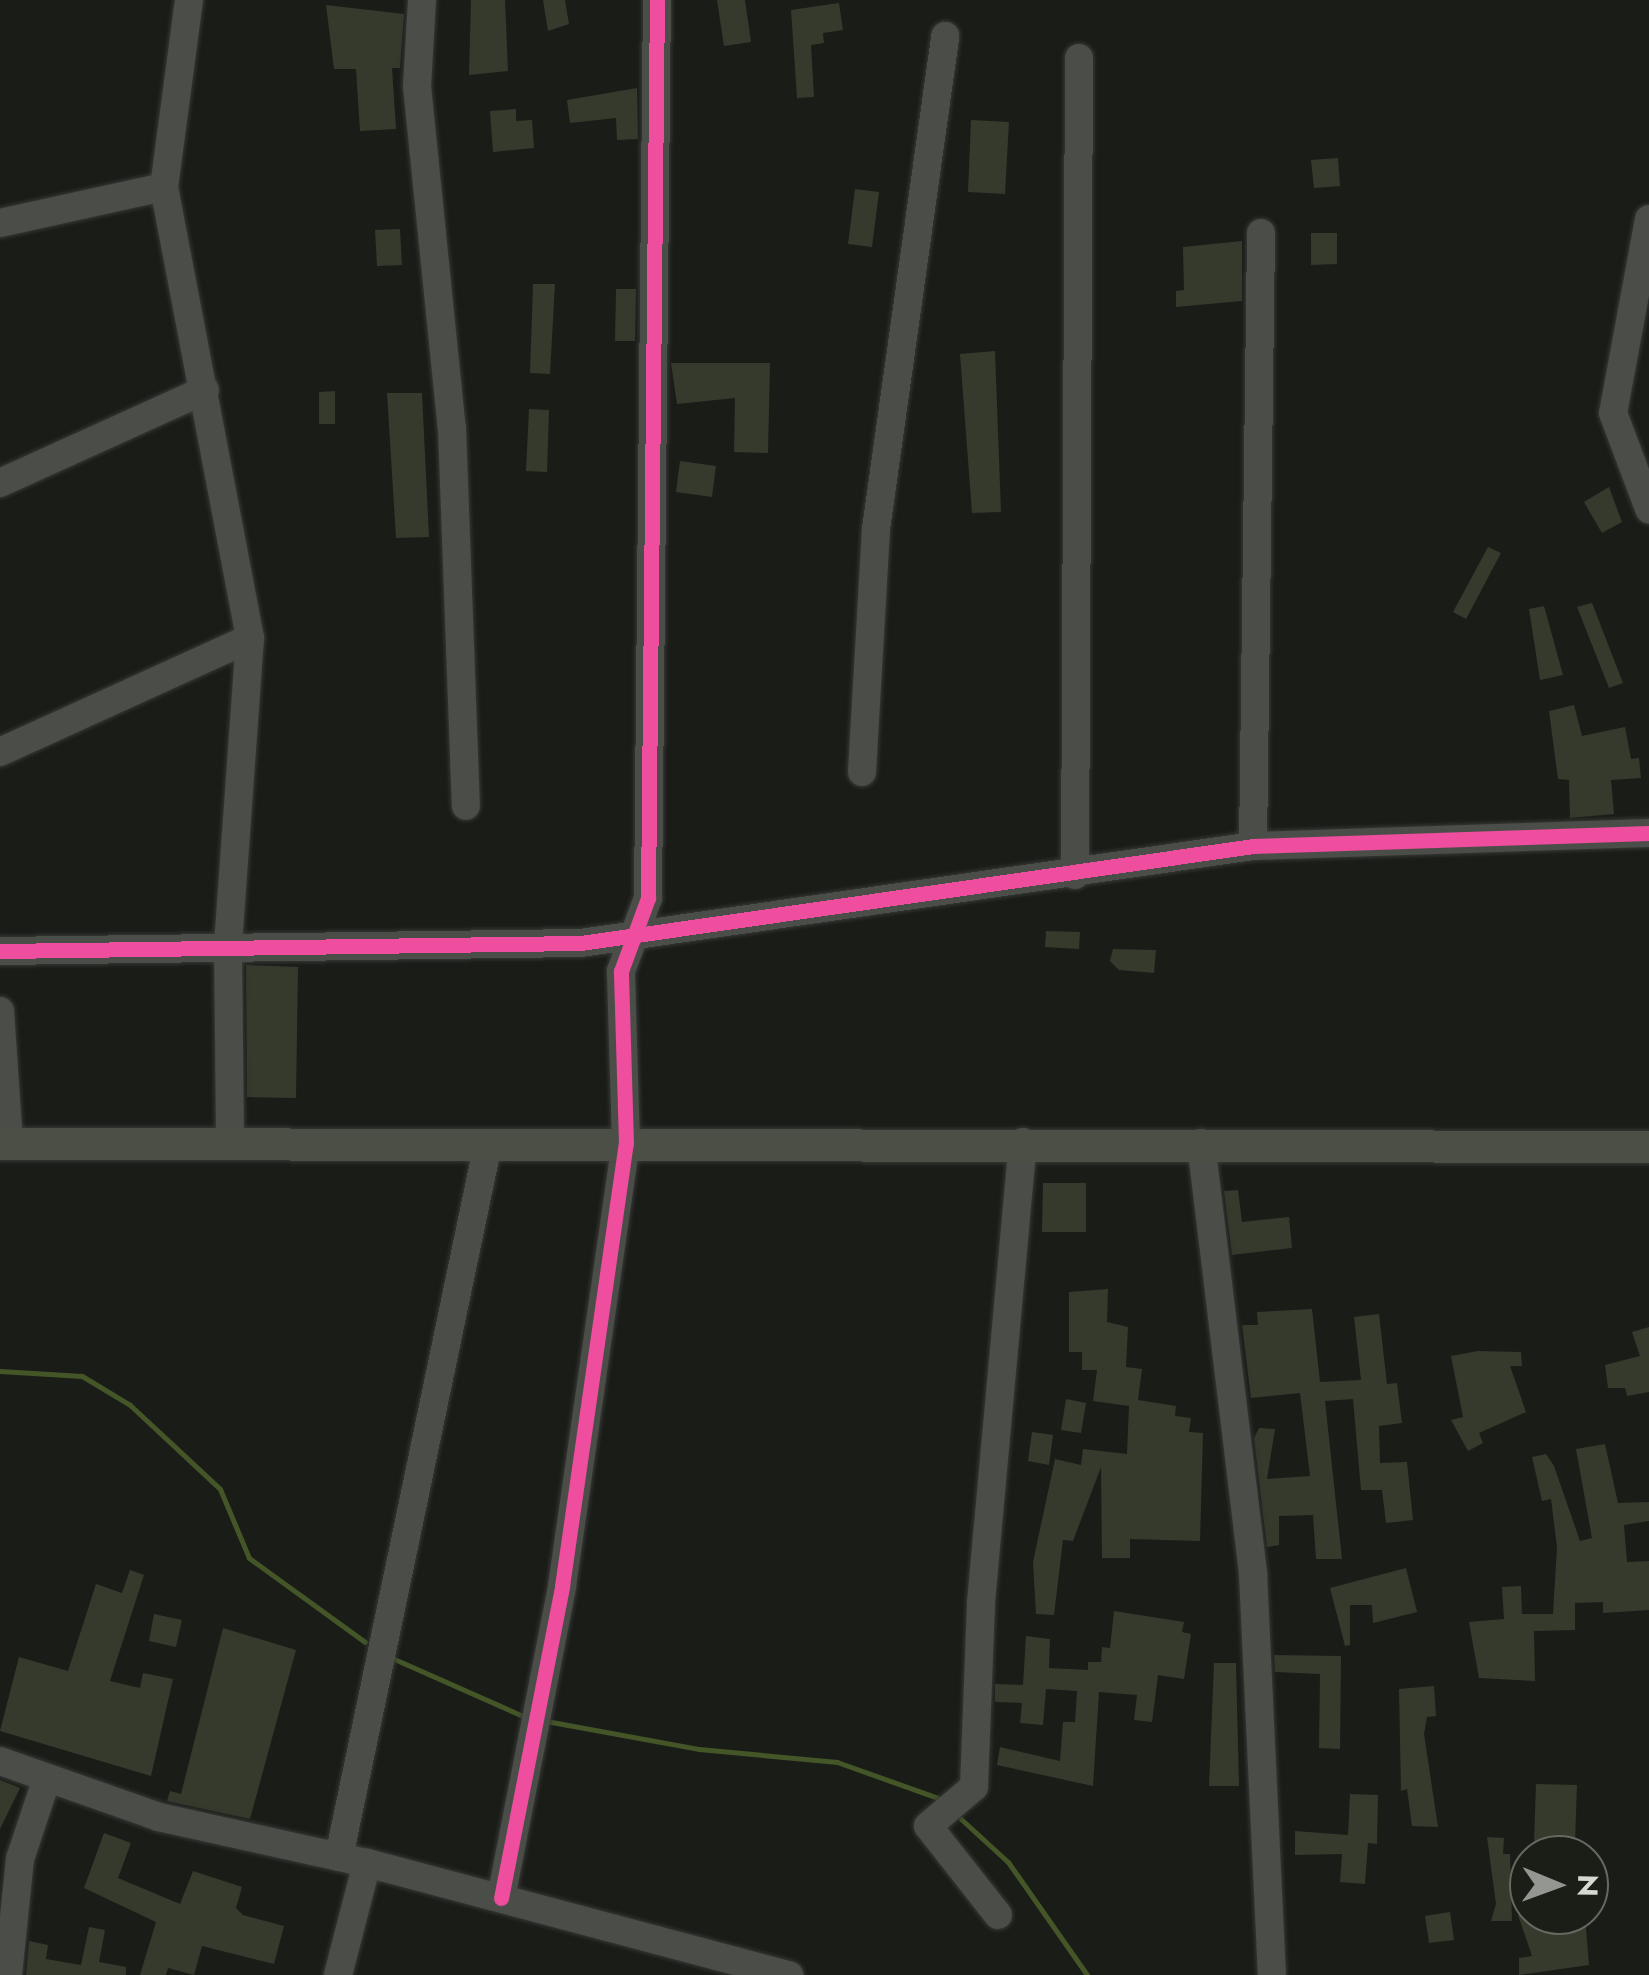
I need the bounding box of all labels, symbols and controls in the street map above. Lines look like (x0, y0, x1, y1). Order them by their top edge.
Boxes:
north arrow (1509, 1835, 1609, 1935)
text: N (1567, 1874, 1608, 1897)

